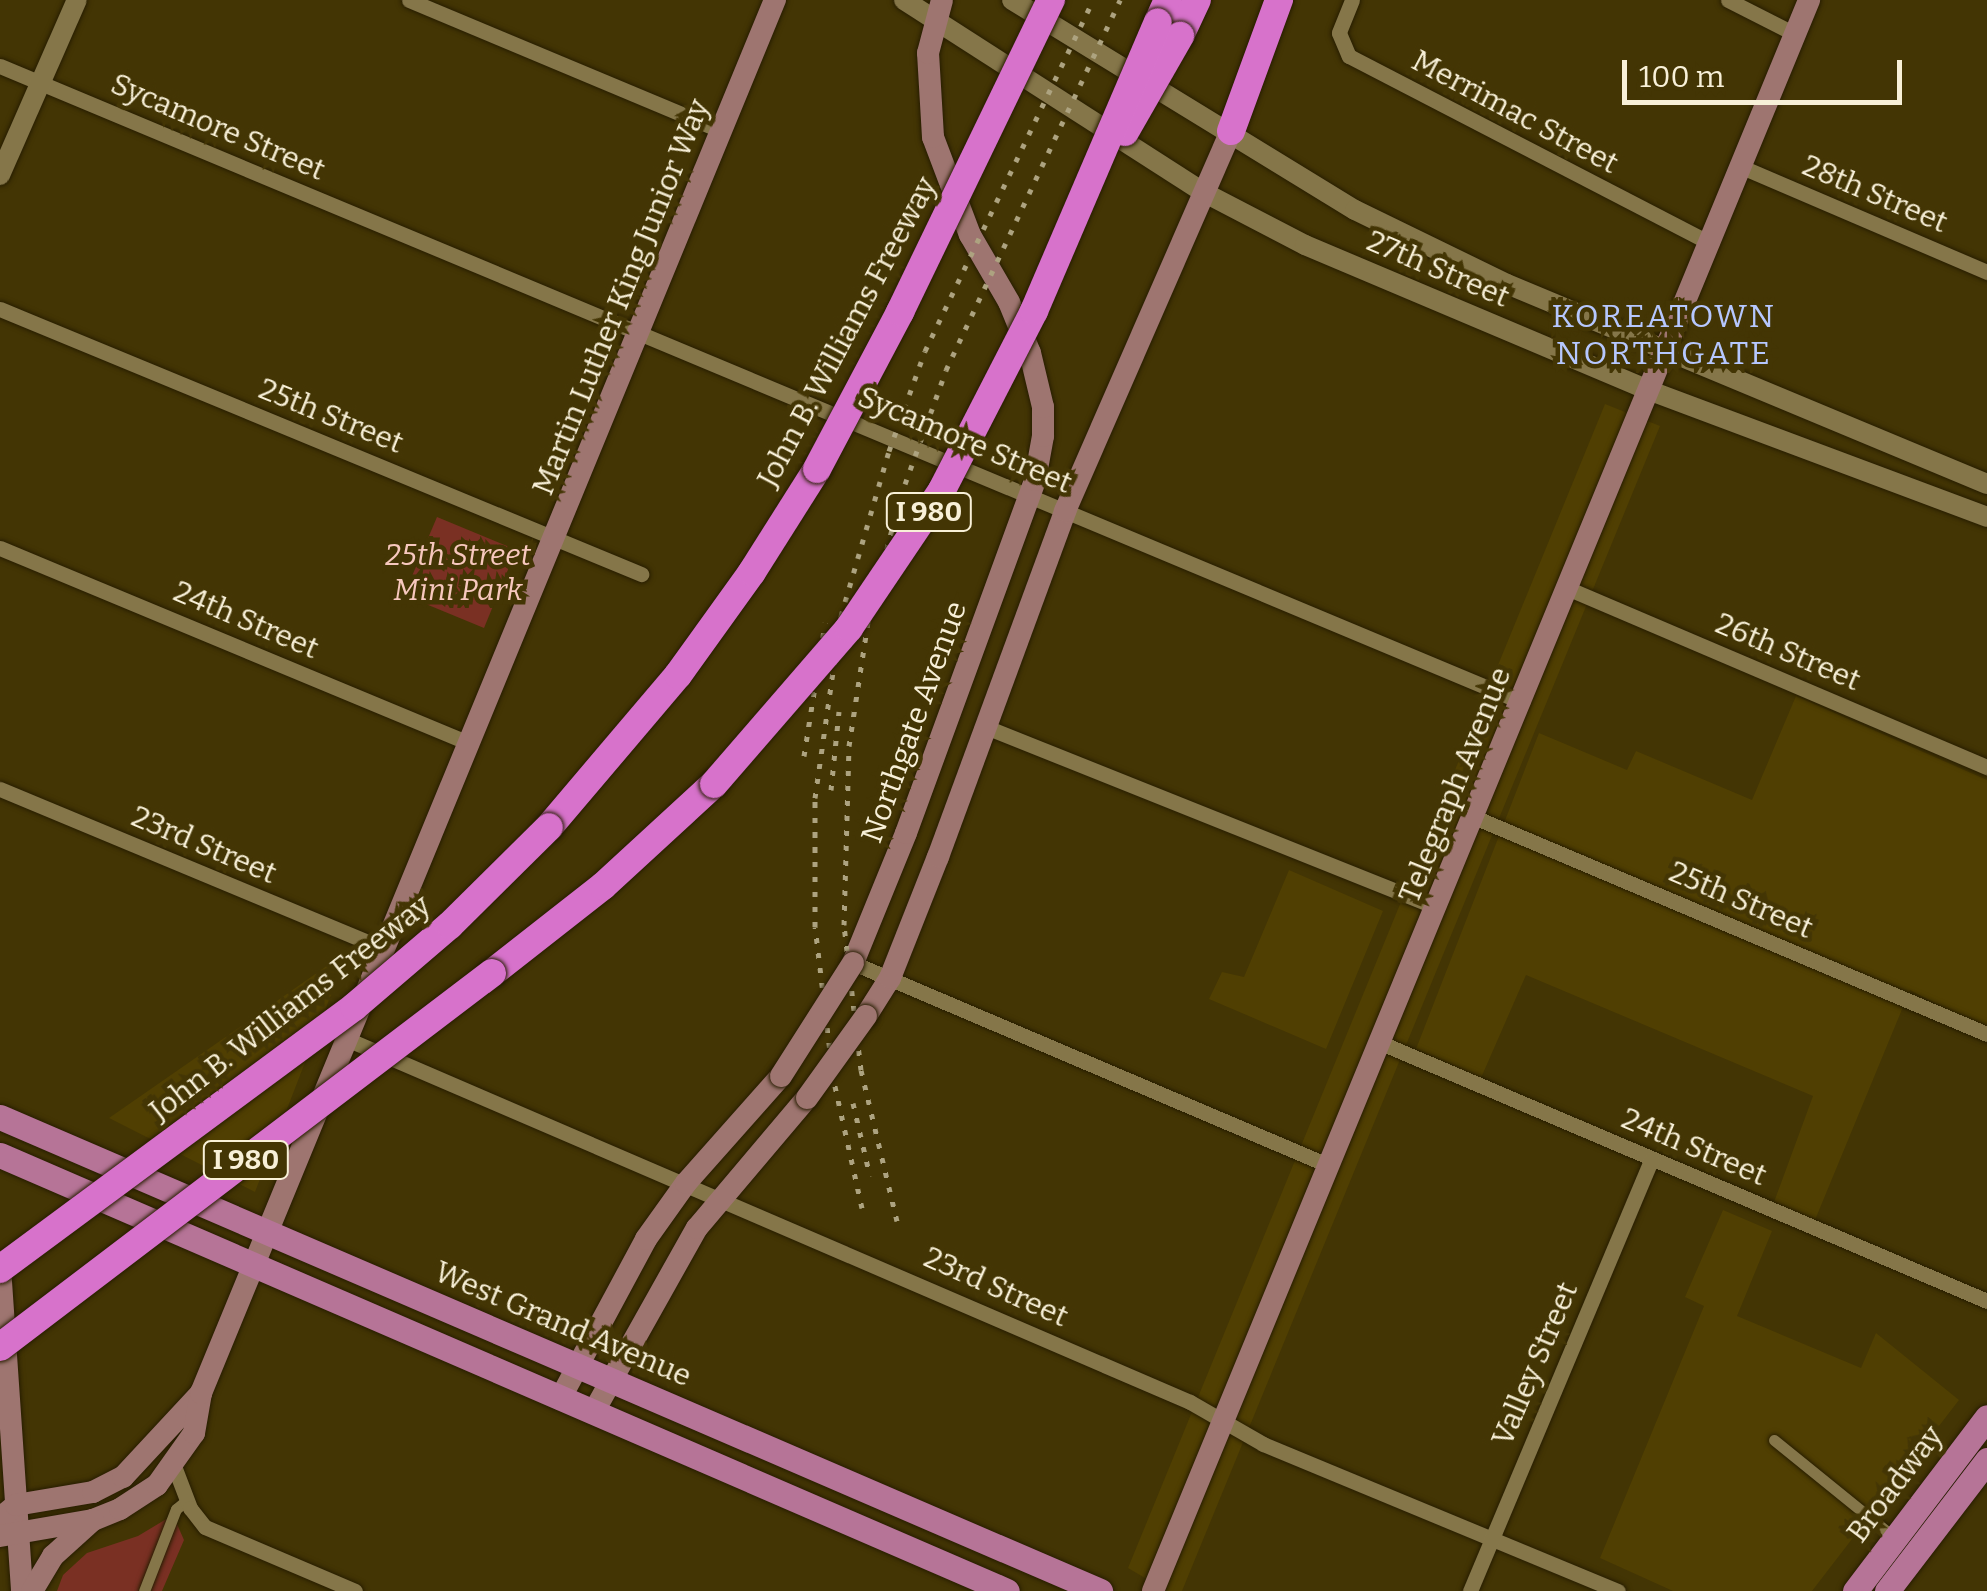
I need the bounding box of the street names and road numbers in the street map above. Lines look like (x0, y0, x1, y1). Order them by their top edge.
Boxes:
street label: Merrimac Street (1406, 42, 1624, 182)
street label: Sycamore Street (106, 66, 330, 188)
street label: Martin Luther King Junior Way (525, 94, 717, 500)
street label: 28th Street (1797, 147, 1953, 241)
street label: John B. Williams Freeway (750, 171, 944, 493)
street label: 27th Street (1361, 223, 1515, 315)
street label: 25th Street (254, 371, 408, 461)
street label: Sycamore Street (853, 379, 1077, 501)
road number: I 980 (884, 489, 974, 535)
street label: 24th Street (168, 573, 324, 667)
street label: Northgate Avenue (854, 596, 974, 848)
street label: 26th Street (1710, 605, 1866, 699)
street label: Telegraph Avenue (1391, 662, 1519, 908)
street label: 23rd Street (126, 798, 282, 892)
street label: 25th Street (1664, 854, 1818, 946)
street label: John B. Williams Freeway (142, 887, 438, 1129)
street label: 24th Street (1616, 1100, 1772, 1194)
road number: I 980 (201, 1137, 291, 1183)
street label: 23rd Street (918, 1239, 1074, 1335)
street label: West Grand Avenue (429, 1254, 697, 1394)
street label: Valley Street (1484, 1277, 1586, 1451)
street label: Broadway (1839, 1418, 1951, 1550)

